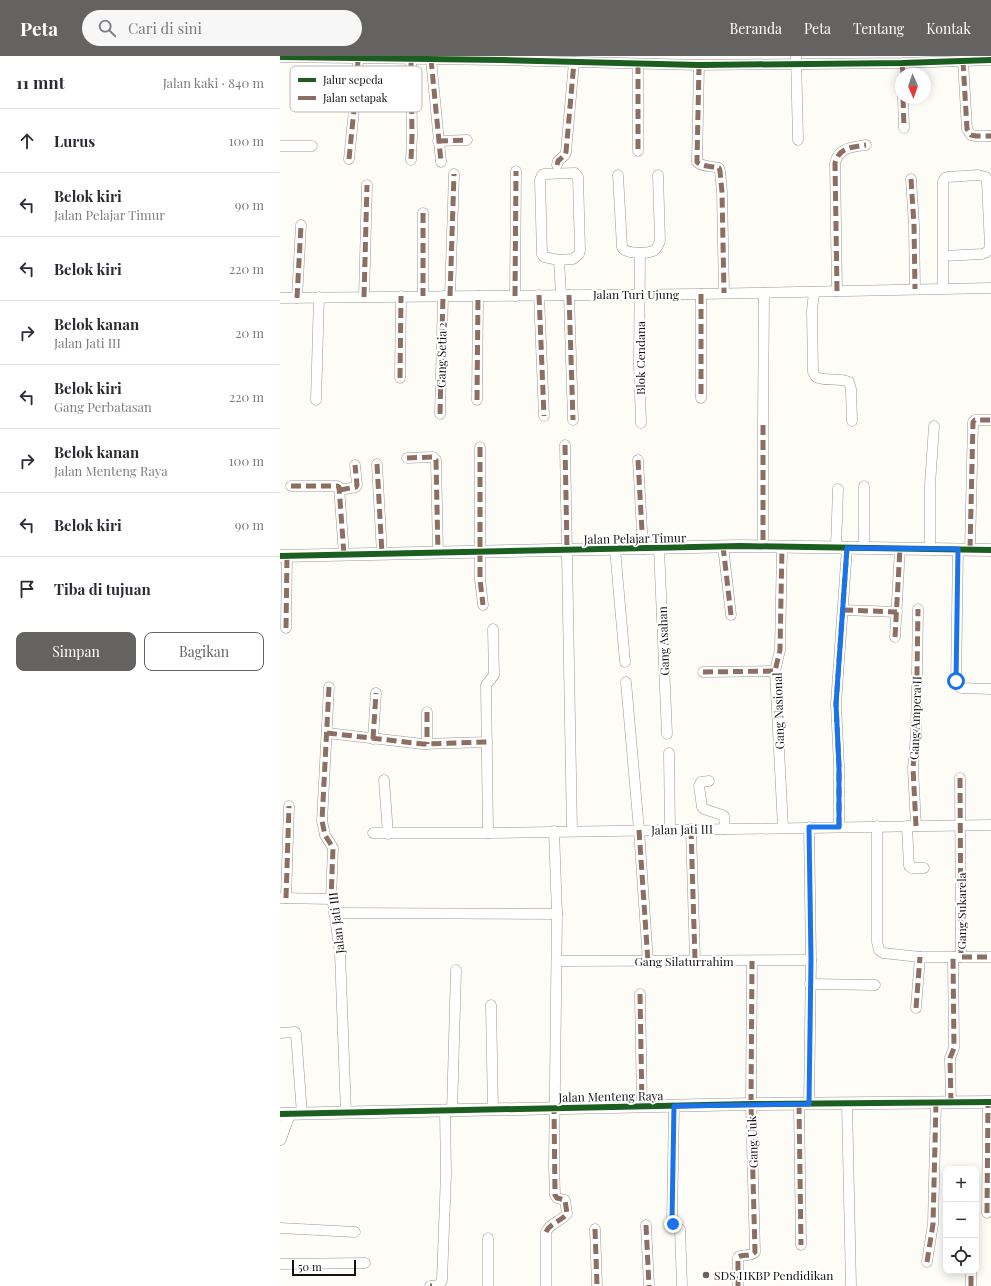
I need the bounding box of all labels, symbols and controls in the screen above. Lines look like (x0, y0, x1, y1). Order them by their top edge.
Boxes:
search box (82, 10, 362, 46)
text: Peta (20, 15, 58, 41)
icon: search (96, 17, 118, 39)
text: Cari di sini (128, 18, 202, 38)
text: Beranda (730, 19, 782, 38)
text: Peta (804, 19, 831, 38)
text: Tentang (853, 19, 904, 38)
text: Kontak (926, 19, 971, 38)
legend (290, 66, 422, 112)
north arrow (895, 68, 931, 104)
text: 11 mnt (16, 71, 65, 93)
text: Jalur sepeda (322, 72, 384, 87)
text: Jalan kaki · 840 m (163, 74, 264, 91)
text: Jalan setapak (322, 90, 388, 105)
icon: ahead (16, 130, 38, 152)
text: Lurus (54, 131, 95, 151)
text: 100 m (229, 132, 264, 149)
text: Belok kiri (54, 186, 122, 206)
icon: left (16, 194, 38, 216)
text: 90 m (235, 196, 264, 213)
text: Jalan Pelajar Timur (54, 206, 165, 223)
icon: left (16, 258, 38, 280)
text: Belok kiri (54, 259, 122, 279)
text: 220 m (229, 260, 264, 277)
street label: Jalan Turi Ujung (592, 286, 680, 302)
text: Belok kanan (54, 314, 139, 334)
street label: Blok Cendana (632, 321, 648, 395)
icon: right (16, 322, 38, 344)
street label: Gang Setia 2 (432, 322, 450, 388)
text: 20 m (235, 324, 264, 341)
text: Jalan Jati III (54, 334, 121, 351)
text: Belok kiri (54, 378, 122, 398)
icon: left (16, 386, 38, 408)
text: 220 m (229, 388, 264, 405)
text: Gang Perbatasan (54, 398, 152, 415)
text: Belok kanan (54, 442, 139, 462)
icon: right (16, 450, 38, 472)
text: 100 m (229, 452, 264, 469)
text: Jalan Menteng Raya (54, 462, 168, 479)
icon: left (16, 514, 38, 536)
text: Belok kiri (54, 515, 122, 535)
text: 90 m (235, 516, 264, 533)
street label: Jalan Pelajar Timur (583, 529, 687, 547)
icon: arrive (16, 578, 38, 600)
text: Tiba di tujuan (54, 579, 151, 599)
street label: Gang Asahan (654, 606, 672, 676)
button: Simpan (16, 632, 136, 671)
button: Bagikan (144, 632, 264, 671)
street label: Gang Nasional (769, 672, 787, 750)
route start (947, 672, 965, 690)
street label: Gang Ampera II (906, 676, 924, 760)
street label: Jalan Jati III (650, 820, 713, 838)
street label: Gang Sukarela (953, 872, 969, 950)
street label: Jalan Jati III (324, 891, 348, 956)
street label: Gang Silaturrahim (634, 953, 734, 969)
street label: Jalan Menteng Raya (557, 1087, 664, 1105)
street label: Gang Uuk (743, 1115, 761, 1168)
map controls (943, 1166, 979, 1274)
button: + (943, 1166, 979, 1202)
button: − (943, 1202, 979, 1238)
route end (664, 1215, 682, 1233)
button: locate (943, 1238, 979, 1274)
scale bar (292, 1258, 356, 1277)
text: 50 m (298, 1259, 322, 1274)
place label: SDS HKBP Pendidikan (714, 1267, 833, 1283)
marker: SDS HKBP Pendidikan (701, 1270, 711, 1280)

